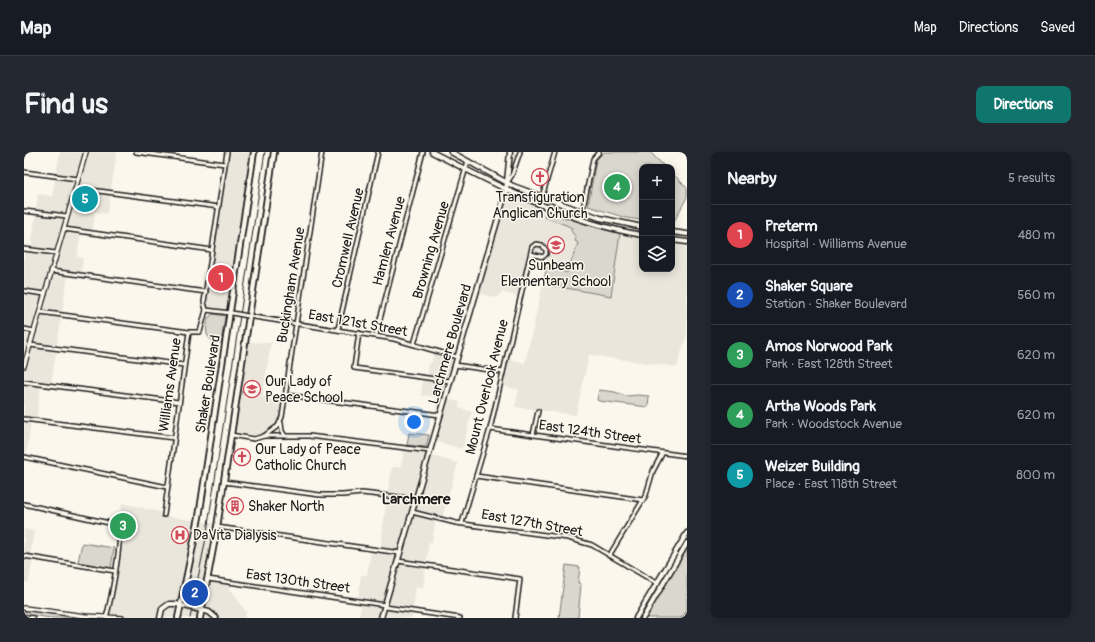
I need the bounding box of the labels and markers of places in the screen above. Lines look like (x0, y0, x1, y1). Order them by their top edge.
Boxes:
church icon: Transfiguration Anglican Church (530, 167, 550, 187)
pin: 4 (604, 172, 630, 202)
pin: 5 (72, 184, 98, 214)
place label: Transfiguration Anglican Church (493, 189, 587, 222)
school or university icon: Sunbeam Elementary School (546, 235, 566, 255)
place label: Sunbeam Elementary School (501, 257, 611, 290)
pin: 1 (208, 263, 234, 293)
place label: Our Lady of Peace School (265, 373, 343, 406)
school or university icon: Our Lady of Peace School (242, 379, 262, 399)
place label: Our Lady of Peace Catholic Church (255, 441, 361, 474)
church icon: Our Lady of Peace Catholic Church (232, 447, 252, 467)
building icon: Shaker North (225, 496, 245, 516)
place label: Shaker North (248, 498, 324, 515)
pin: 3 (110, 511, 136, 541)
hospital icon: DaVita Dialysis (170, 525, 190, 545)
place label: DaVita Dialysis (193, 527, 277, 544)
pin: 2 (182, 578, 208, 608)

